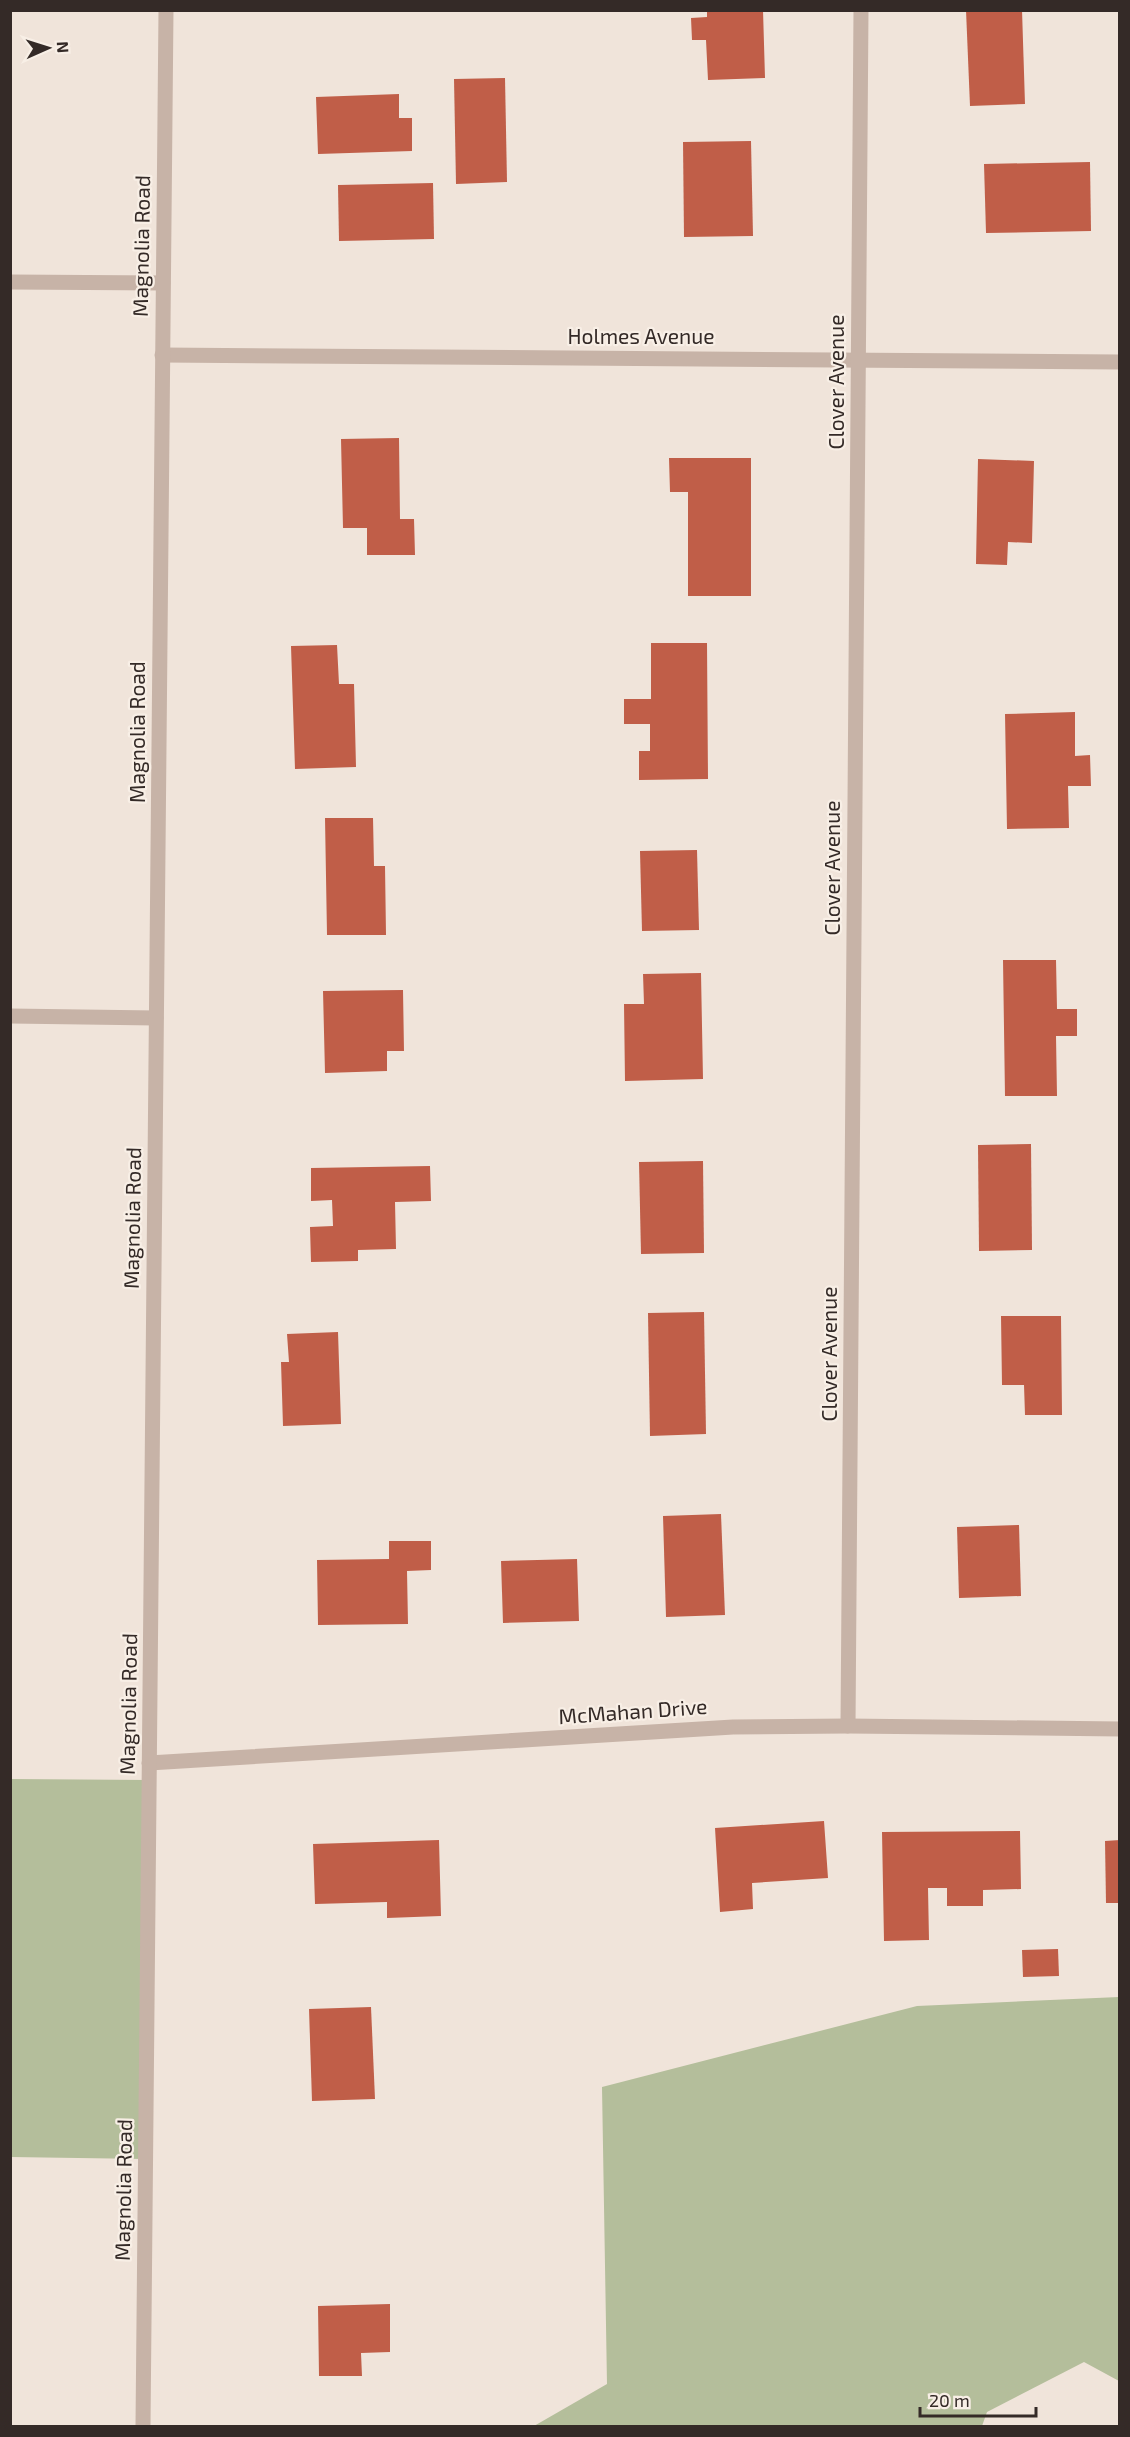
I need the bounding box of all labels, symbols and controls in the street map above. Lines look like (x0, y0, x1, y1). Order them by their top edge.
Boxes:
north arrow (18, 18, 78, 78)
text: N (54, 41, 73, 53)
street label: Magnolia Road (127, 175, 154, 317)
street label: Clover Avenue (823, 315, 848, 449)
street label: Holmes Avenue (567, 323, 715, 348)
street label: Magnolia Road (124, 661, 149, 803)
street label: Clover Avenue (819, 801, 844, 935)
street label: Magnolia Road (118, 1147, 145, 1289)
street label: Clover Avenue (816, 1287, 841, 1421)
street label: Magnolia Road (114, 1633, 141, 1775)
street label: McMahan Drive (558, 1693, 708, 1728)
street label: Magnolia Road (109, 2119, 136, 2261)
scale bar (920, 2380, 1036, 2418)
text: 20 m (929, 2389, 970, 2411)

